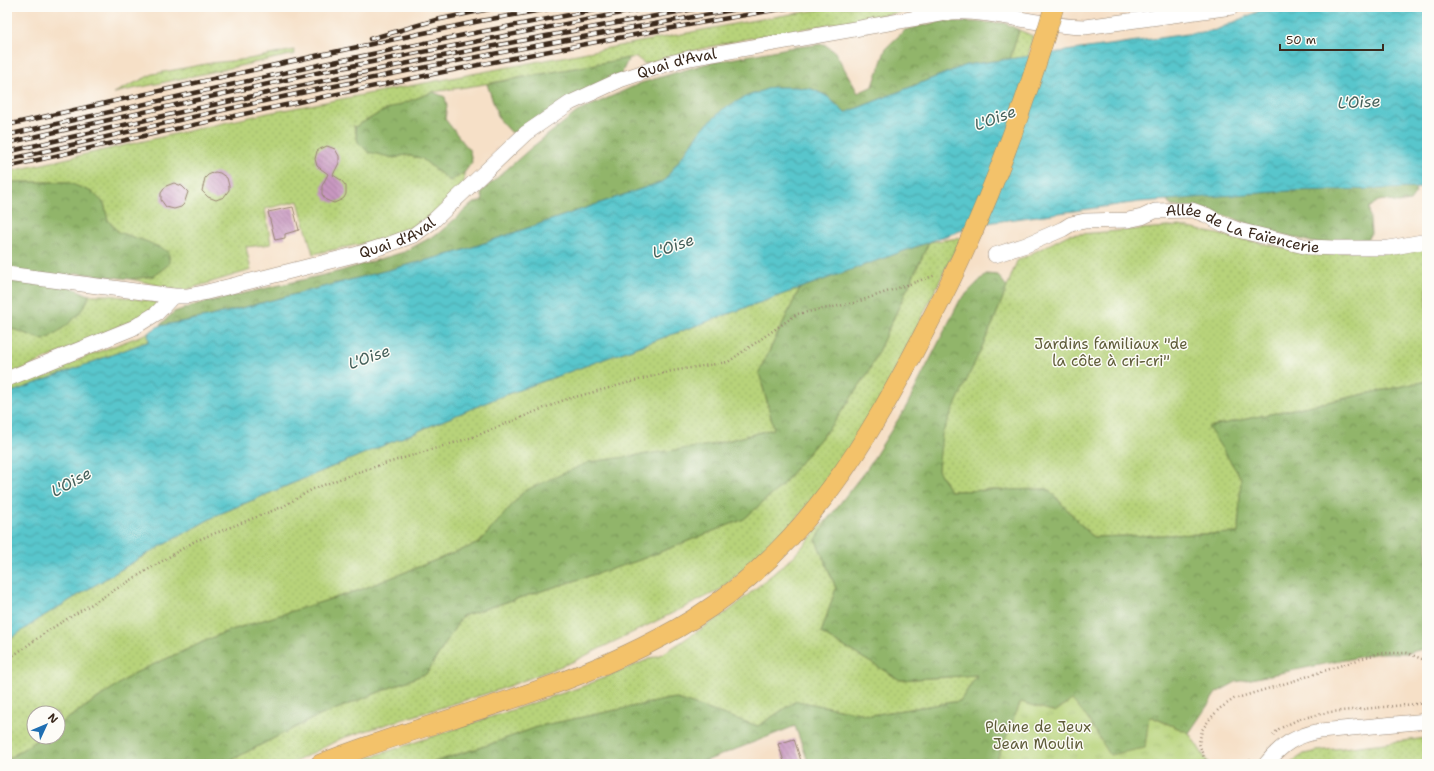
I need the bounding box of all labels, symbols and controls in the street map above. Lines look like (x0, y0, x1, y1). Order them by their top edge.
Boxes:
scale bar (1280, 26, 1383, 52)
text: 50 m (1286, 32, 1316, 48)
street label: Quai d'Aval (634, 43, 719, 84)
water label: L'Oise (1337, 90, 1381, 114)
water label: L'Oise (971, 100, 1019, 136)
street label: Allée de La Faïencerie (1165, 200, 1320, 257)
street label: Quai d'Aval (356, 212, 440, 263)
water label: L'Oise (649, 229, 697, 263)
park label: Jardins familiaux "de la côte à cri-cri" (1034, 334, 1188, 371)
water label: L'Oise (345, 340, 393, 374)
water label: L'Oise (47, 462, 95, 502)
north arrow (26, 705, 66, 745)
text: N (44, 710, 61, 727)
park label: Plaine de Jeux Jean Moulin (985, 717, 1091, 754)

